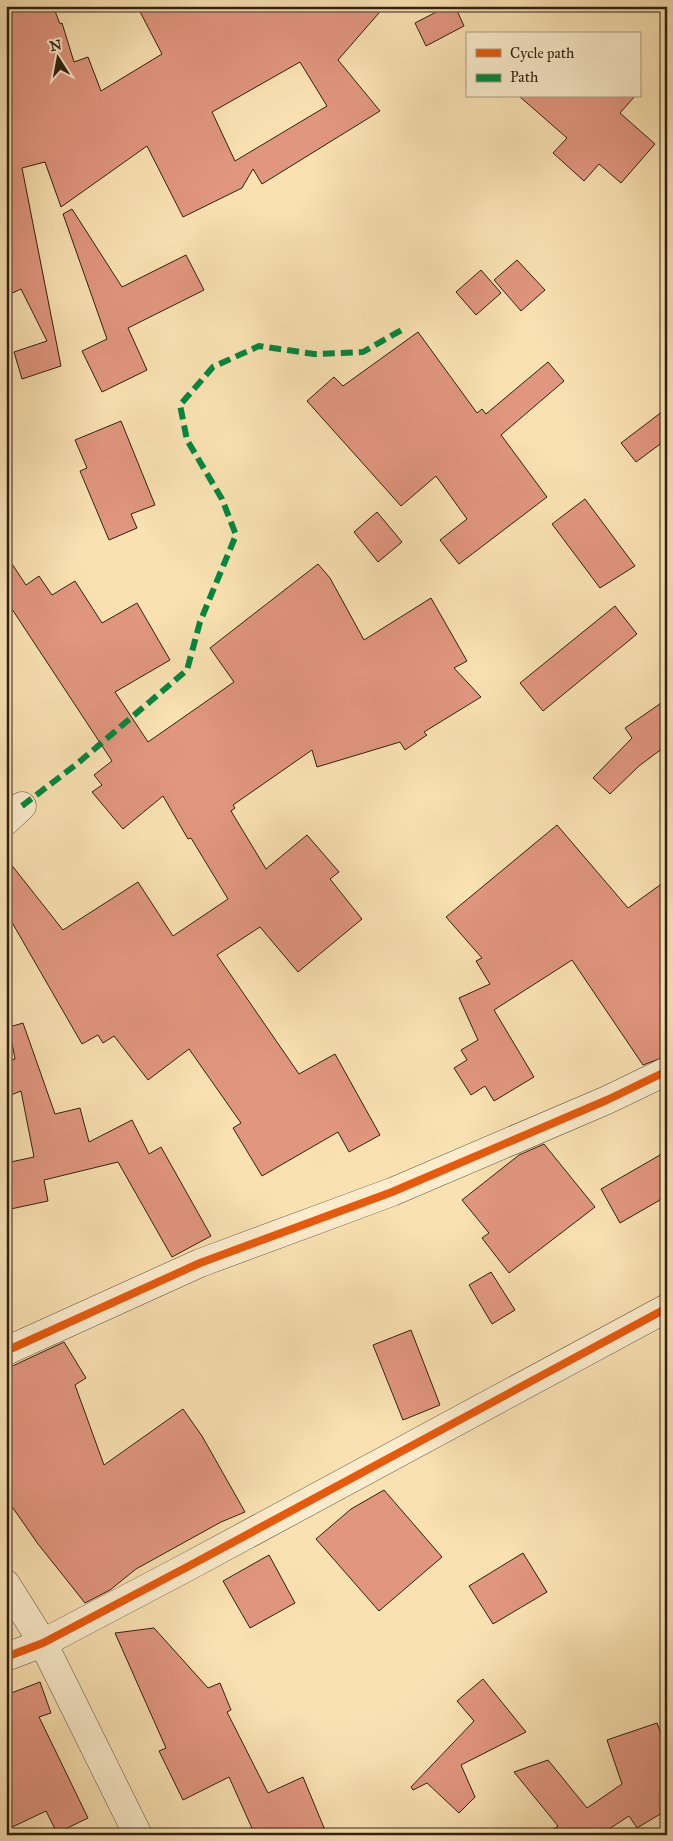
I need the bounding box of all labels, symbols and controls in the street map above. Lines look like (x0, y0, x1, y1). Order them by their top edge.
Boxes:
north arrow (32, 32, 82, 82)
legend (466, 32, 640, 98)
text: N (48, 36, 63, 55)
text: Cycle path (510, 44, 575, 62)
text: Path (510, 68, 539, 86)

